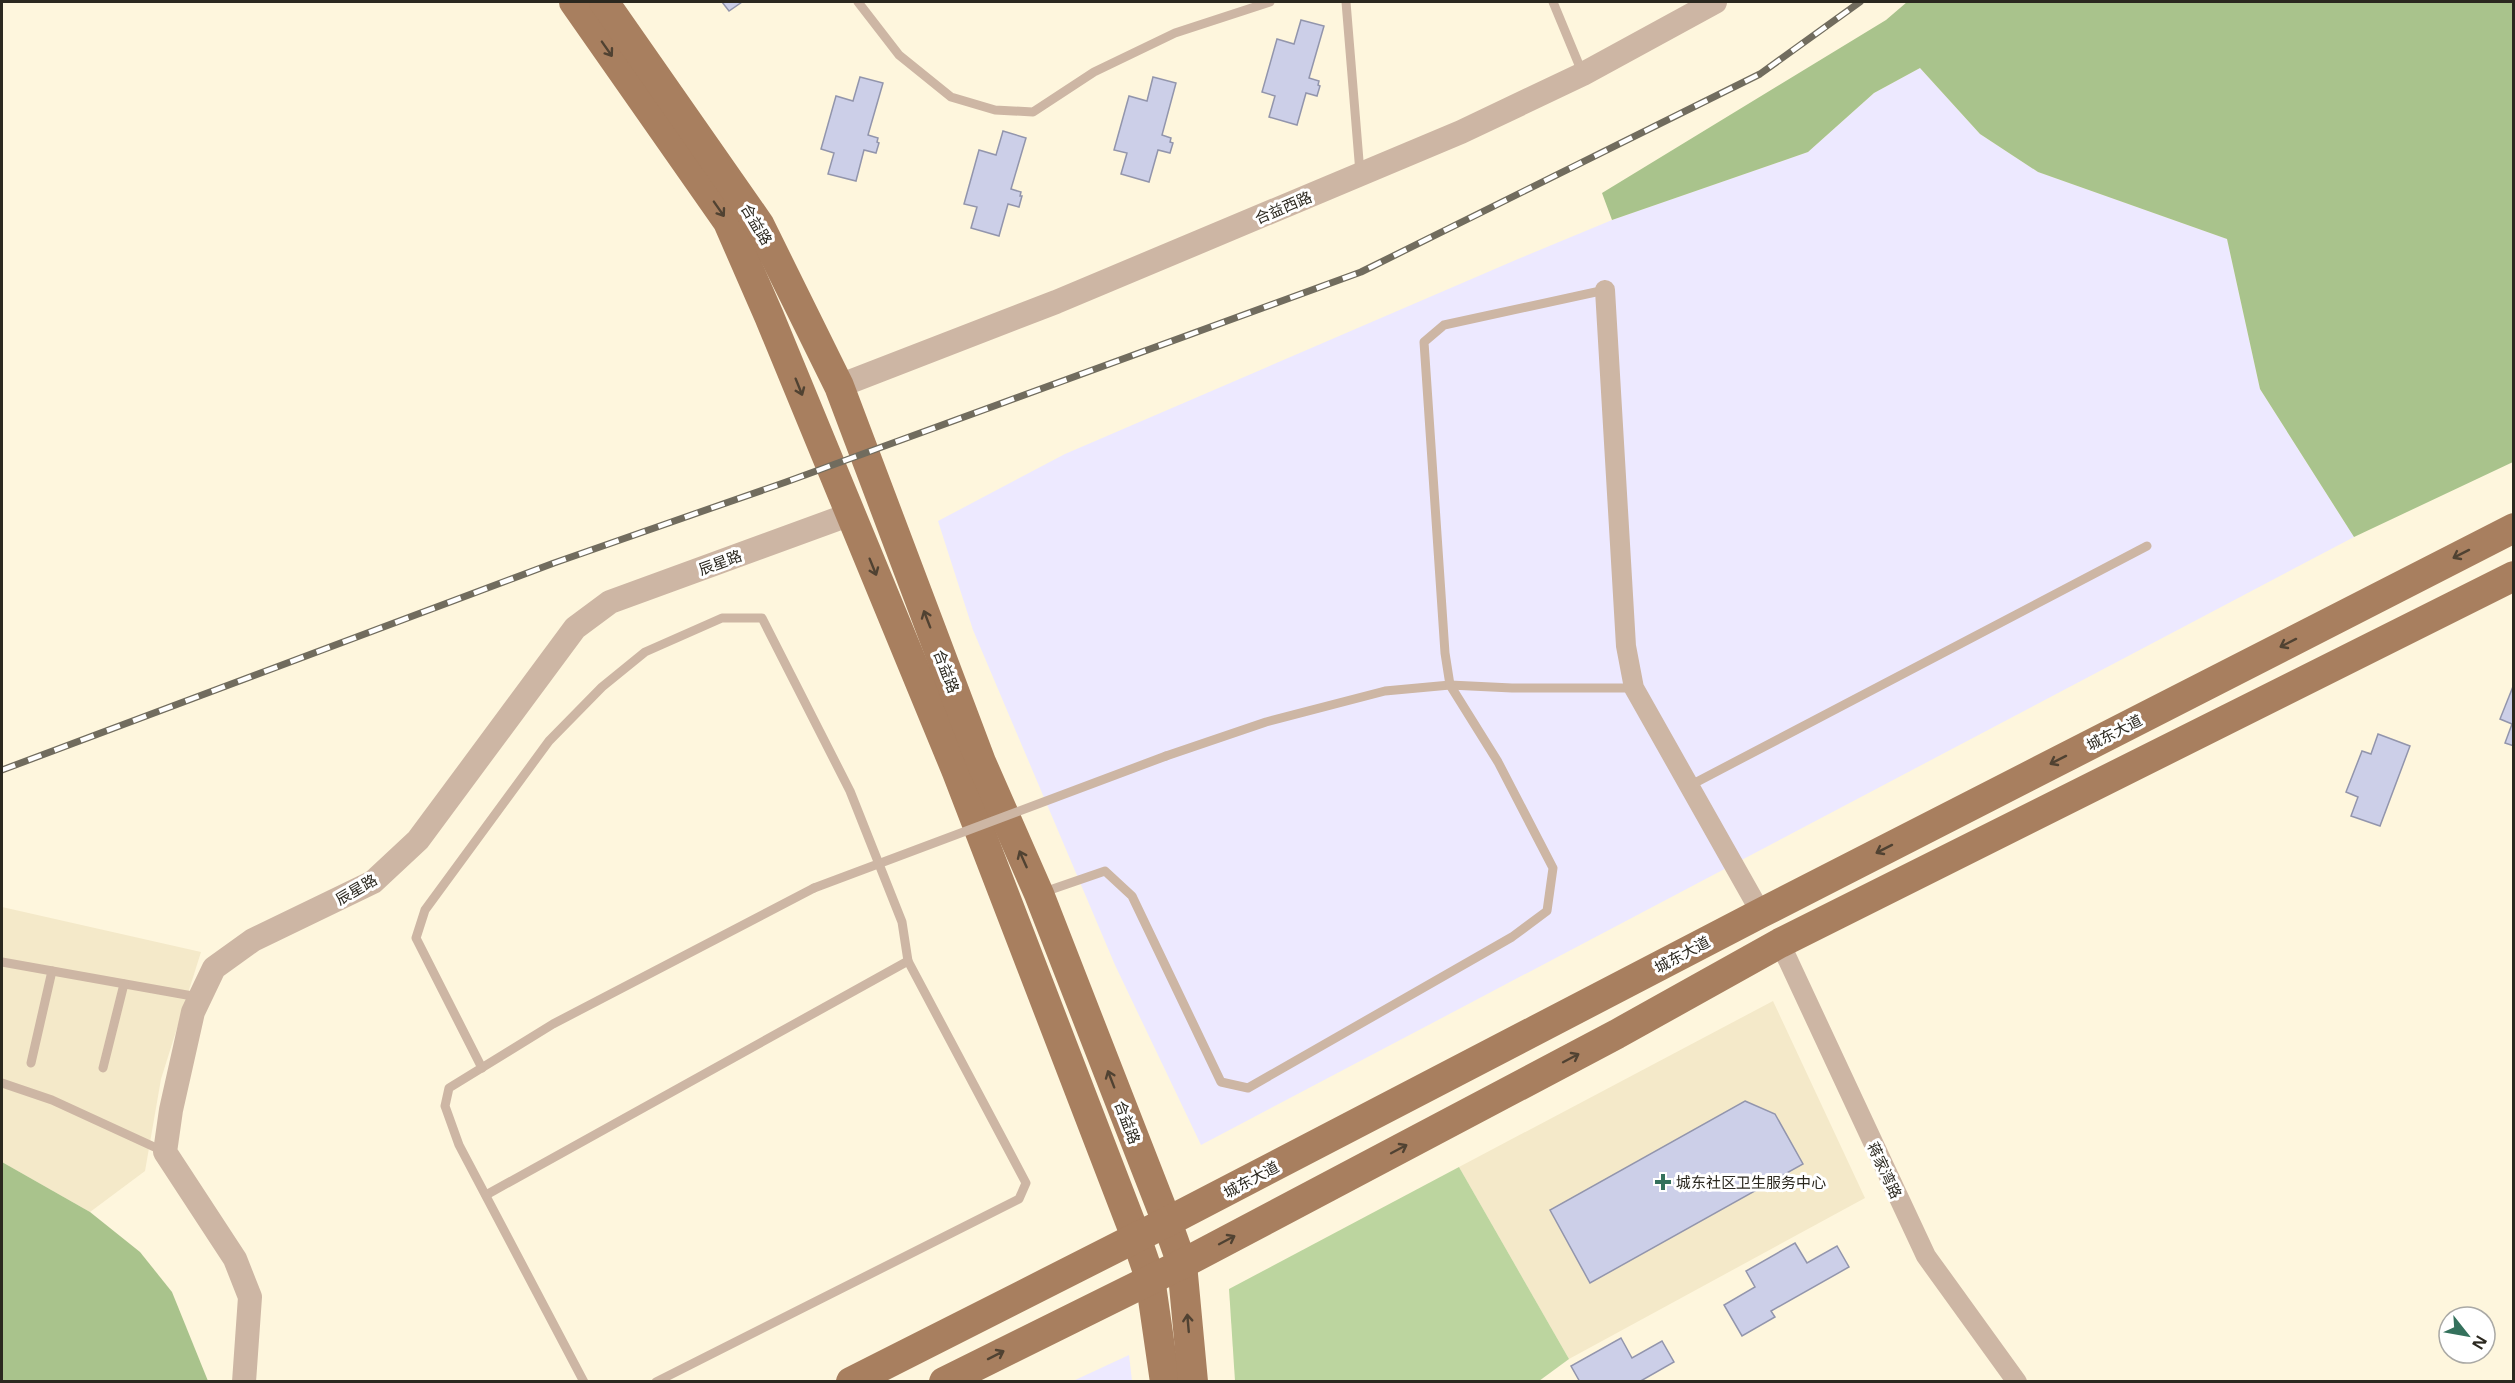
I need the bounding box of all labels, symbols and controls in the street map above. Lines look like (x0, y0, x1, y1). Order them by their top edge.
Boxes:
one-way arrow (601, 41, 613, 57)
street label: 合益西路 (1251, 186, 1315, 228)
street label: 合益路 (737, 200, 777, 248)
one-way arrow (713, 201, 725, 217)
one-way arrow (794, 377, 805, 396)
street label: 辰星路 (695, 545, 745, 579)
one-way arrow (2453, 549, 2471, 561)
one-way arrow (868, 558, 879, 576)
one-way arrow (921, 610, 932, 629)
one-way arrow (2279, 638, 2297, 649)
street label: 合益路 (930, 646, 964, 696)
street label: 城东大道 (2083, 709, 2145, 755)
one-way arrow (2049, 755, 2067, 767)
one-way arrow (1876, 844, 1894, 855)
one-way arrow (1017, 850, 1029, 868)
street label: 辰星路 (332, 869, 380, 909)
street label: 城东大道 (1651, 931, 1713, 977)
one-way arrow (1562, 1052, 1580, 1063)
one-way arrow (1105, 1070, 1116, 1088)
street label: 合益路 (1111, 1097, 1145, 1147)
street label: 蒋家湾路 (1863, 1139, 1907, 1201)
one-way arrow (1390, 1143, 1407, 1155)
street label: 城东大道 (1220, 1156, 1282, 1202)
place label: 城东社区卫生服务中心 (1676, 1172, 1826, 1192)
marker: 城东社区卫生服务中心 (1654, 1173, 1672, 1191)
one-way arrow (1217, 1234, 1235, 1245)
north arrow (2437, 1305, 2497, 1365)
one-way arrow (1182, 1314, 1193, 1334)
text: N (2467, 1331, 2493, 1354)
one-way arrow (987, 1349, 1005, 1361)

